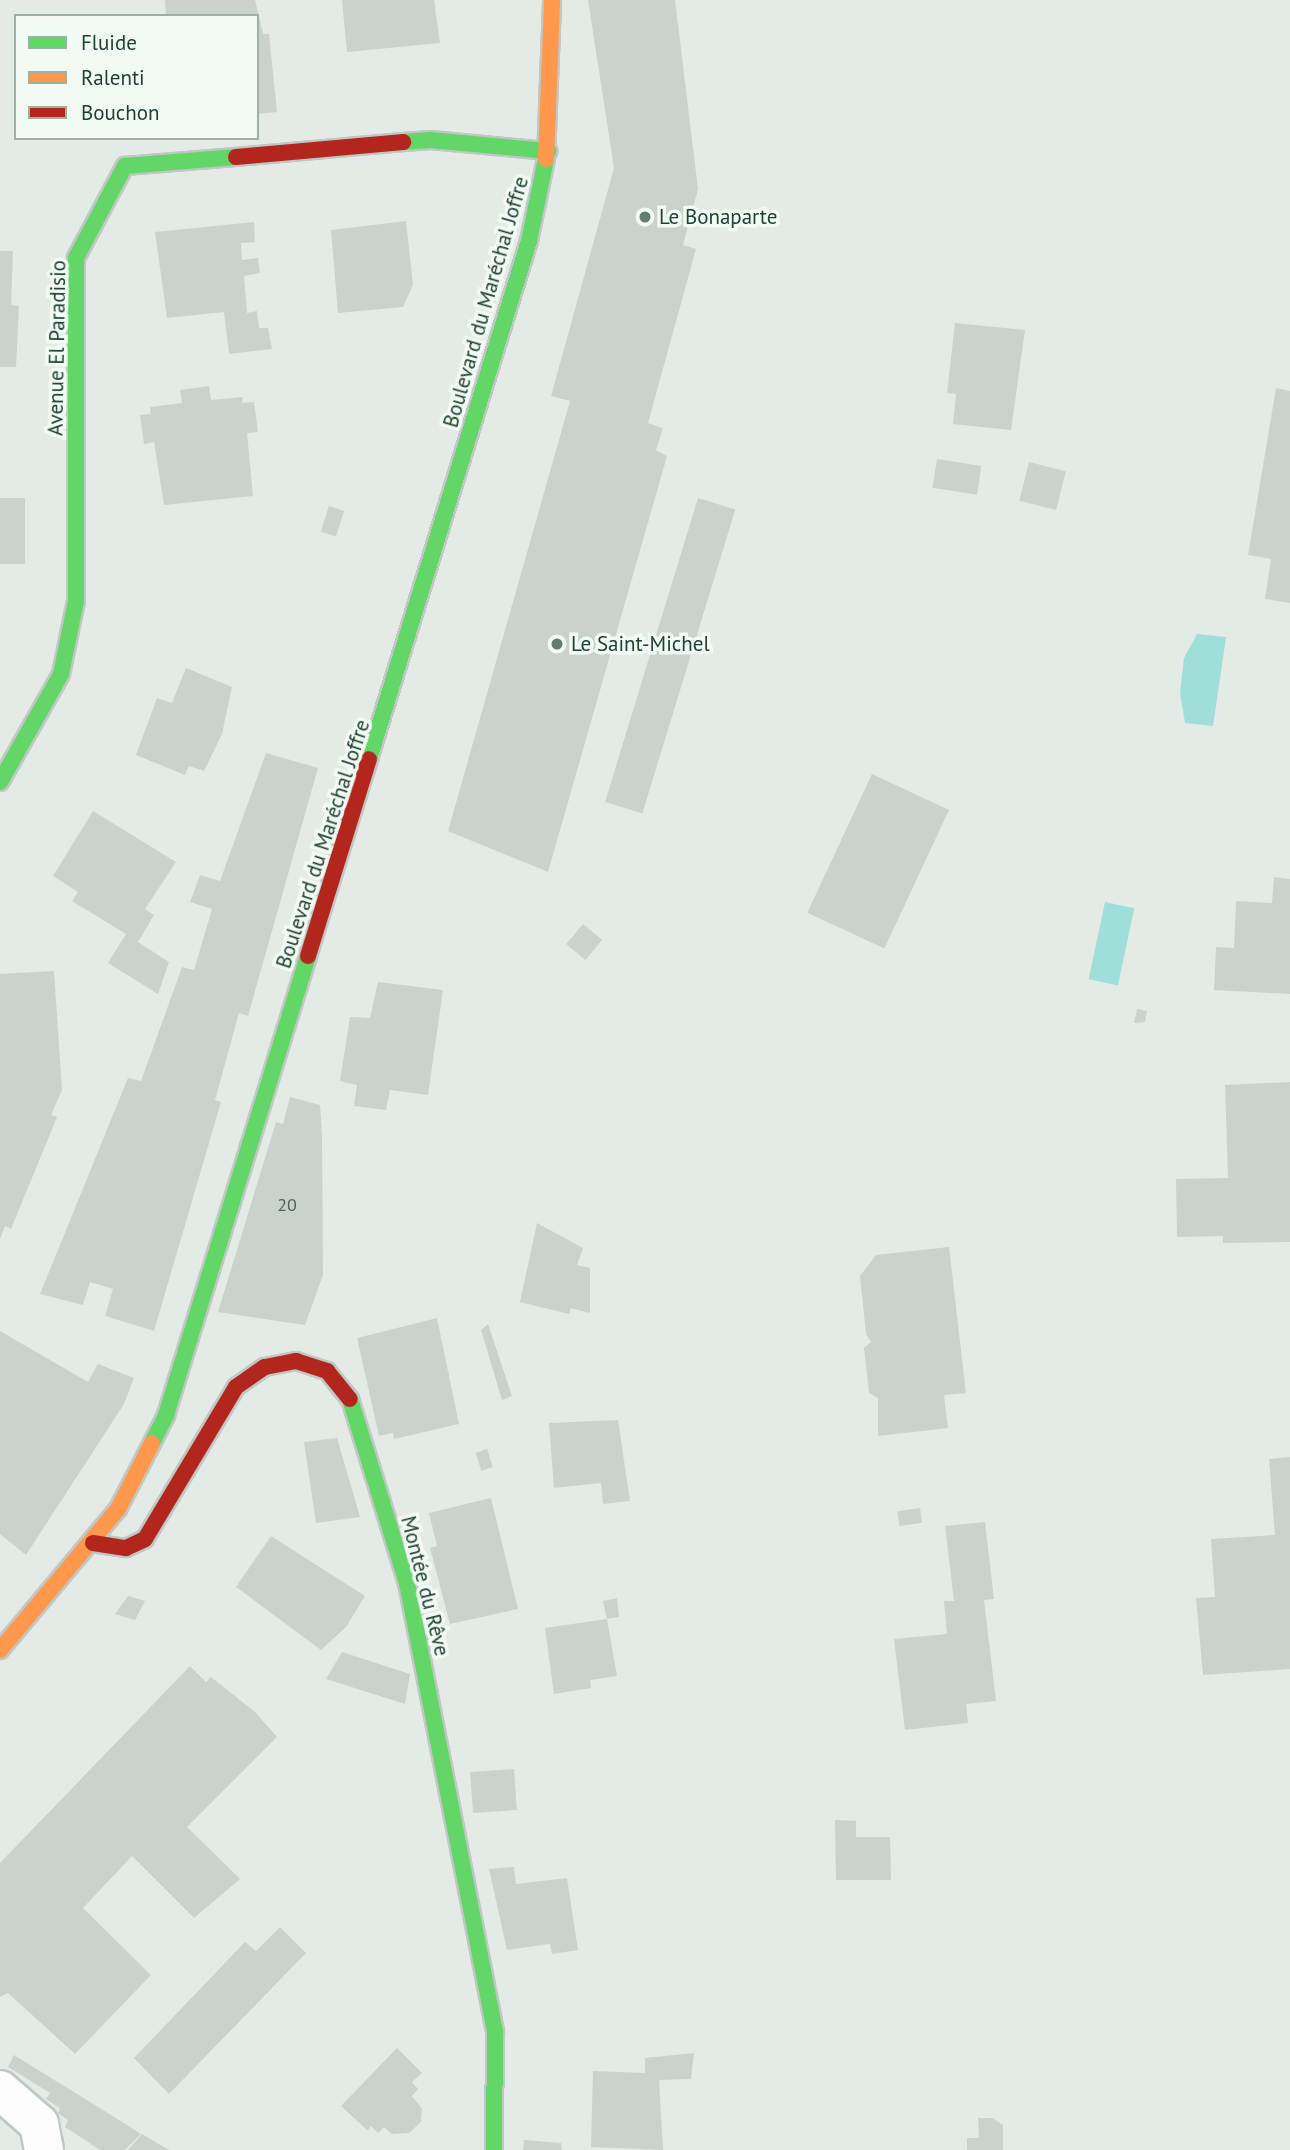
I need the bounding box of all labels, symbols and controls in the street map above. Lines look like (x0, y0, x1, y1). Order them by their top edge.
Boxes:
legend (14, 14, 259, 140)
text: Fluide (81, 29, 137, 56)
text: Ralenti (81, 64, 145, 91)
text: Bouchon (81, 99, 160, 126)
street label: Boulevard du Maréchal Joffre (438, 174, 534, 430)
place label: Le Bonaparte (659, 204, 777, 230)
marker: Le Bonaparte (637, 209, 653, 225)
street label: Avenue El Paradisio (43, 260, 71, 436)
place label: Le Saint-Michel (571, 631, 710, 657)
marker: Le Saint-Michel (549, 636, 565, 652)
street label: Boulevard du Maréchal Joffre (271, 716, 375, 972)
house number: 20 (277, 1194, 297, 1216)
street label: Montée du Rêve (395, 1513, 455, 1659)

